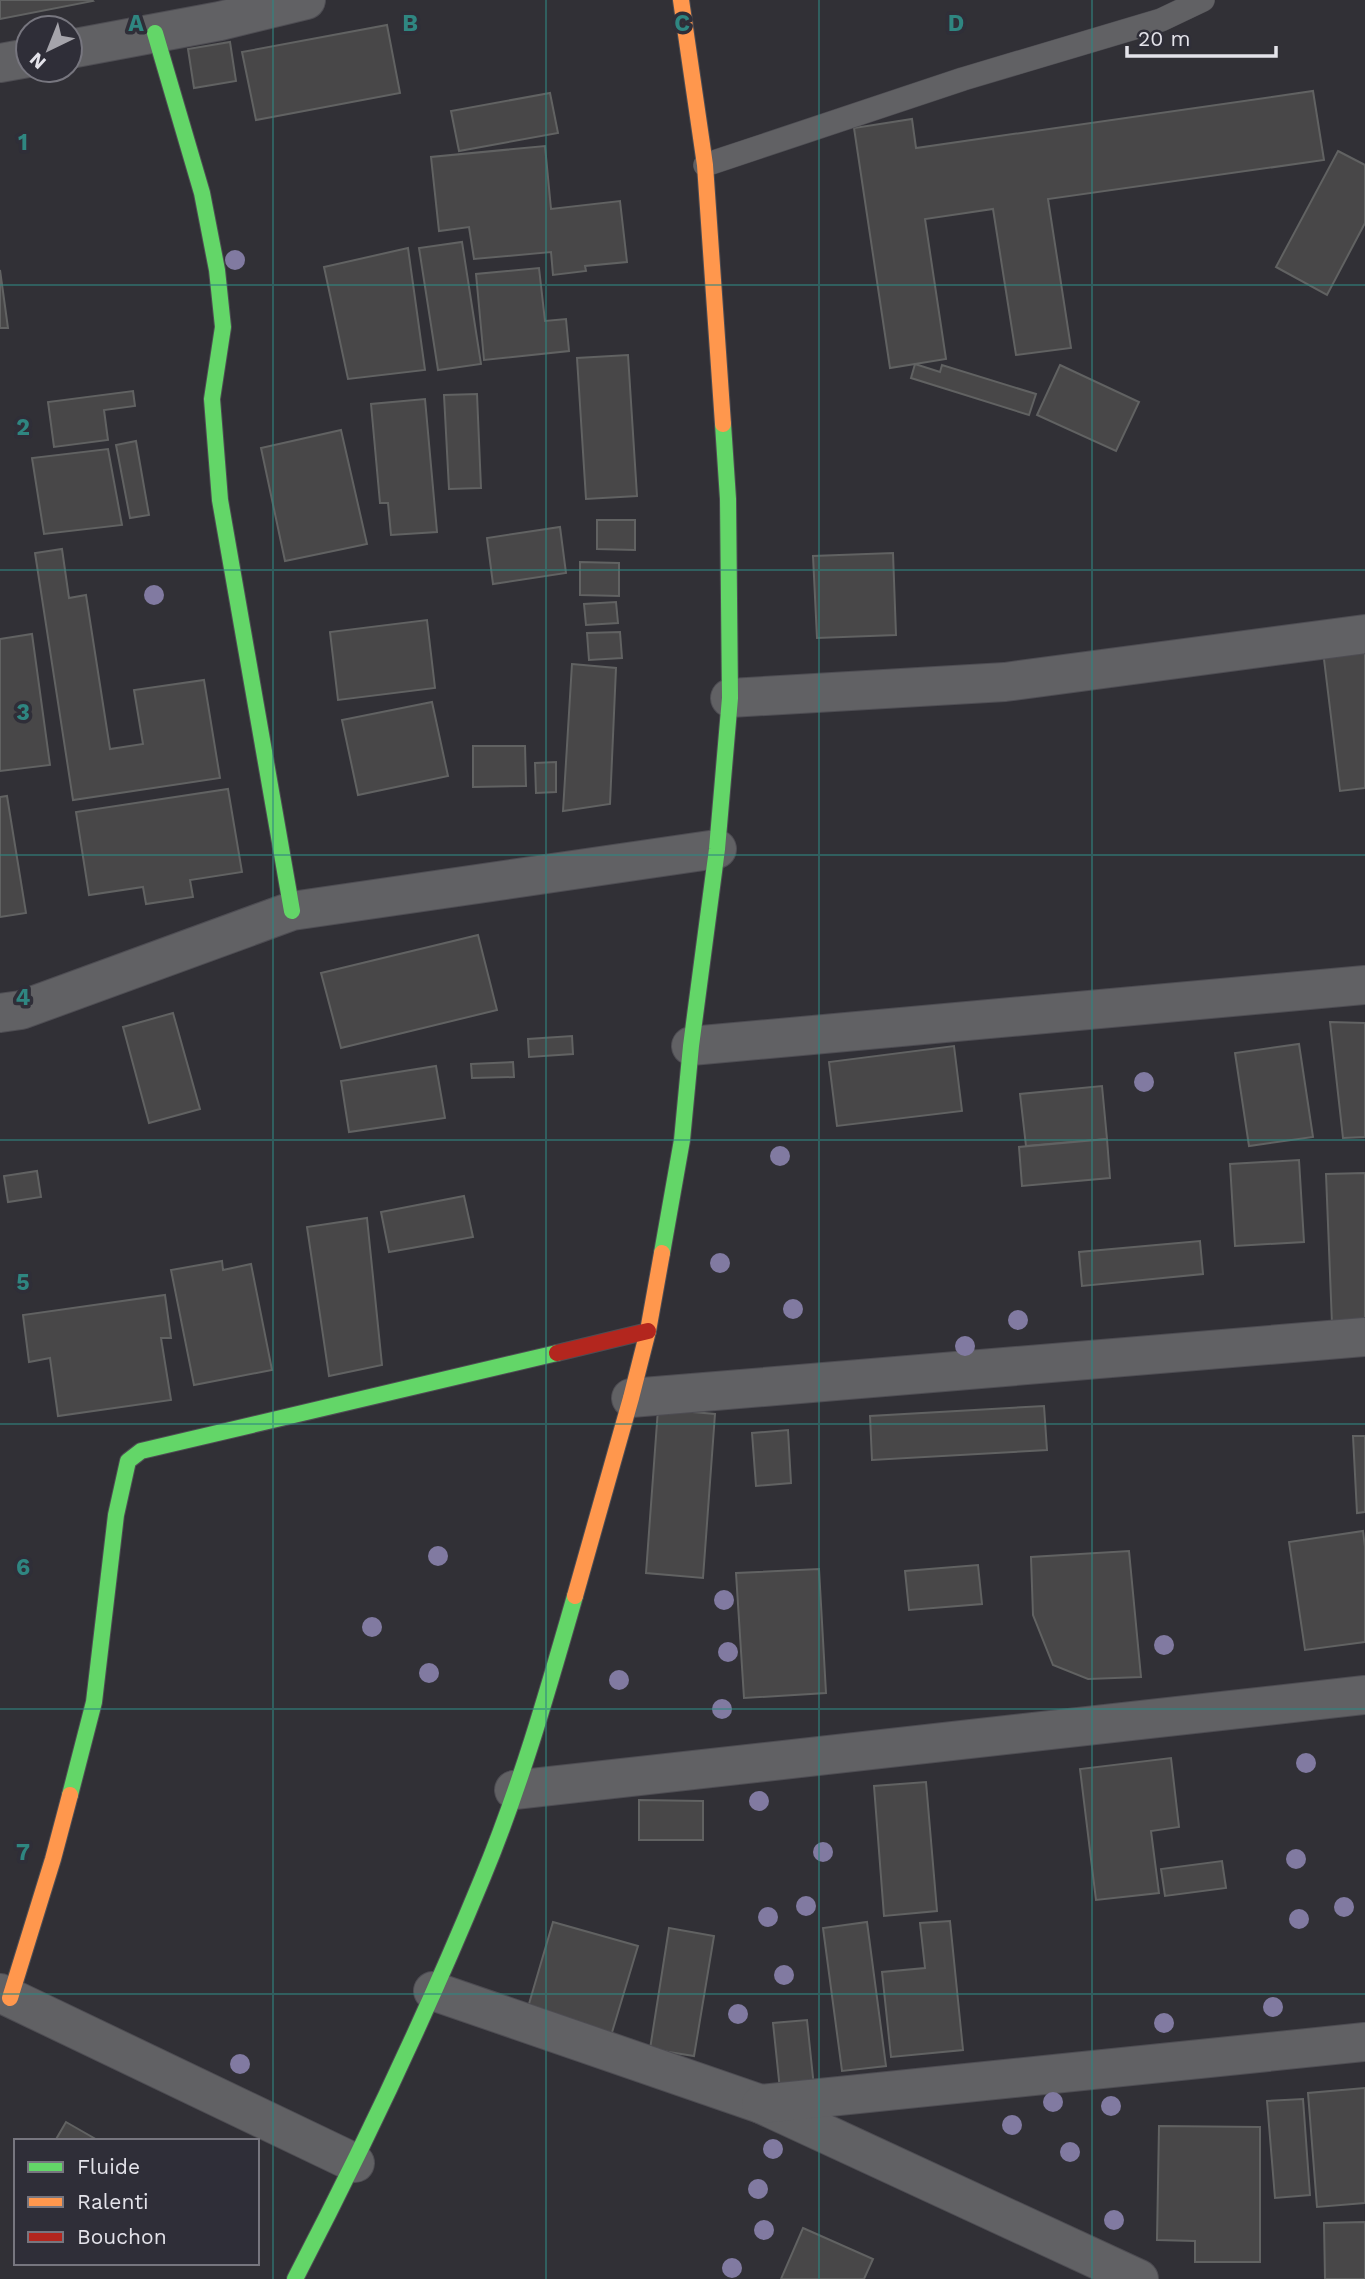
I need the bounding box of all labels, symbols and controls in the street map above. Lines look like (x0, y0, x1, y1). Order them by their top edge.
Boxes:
text: A (128, 10, 144, 37)
text: B (402, 10, 418, 37)
text: C (674, 10, 690, 37)
text: D (948, 10, 964, 37)
north arrow (14, 14, 84, 84)
scale bar (1127, 14, 1276, 58)
text: 20 m (1138, 26, 1190, 51)
text: N (25, 48, 51, 74)
text: 1 (18, 129, 28, 156)
text: 2 (16, 414, 30, 441)
text: 3 (16, 699, 30, 726)
text: 4 (16, 984, 31, 1011)
text: 5 (16, 1269, 30, 1296)
text: 6 (16, 1554, 30, 1581)
text: 7 (16, 1839, 30, 1866)
legend (14, 2139, 259, 2265)
text: Fluide (77, 2154, 140, 2179)
text: Ralenti (77, 2189, 149, 2214)
text: Bouchon (77, 2224, 167, 2249)

